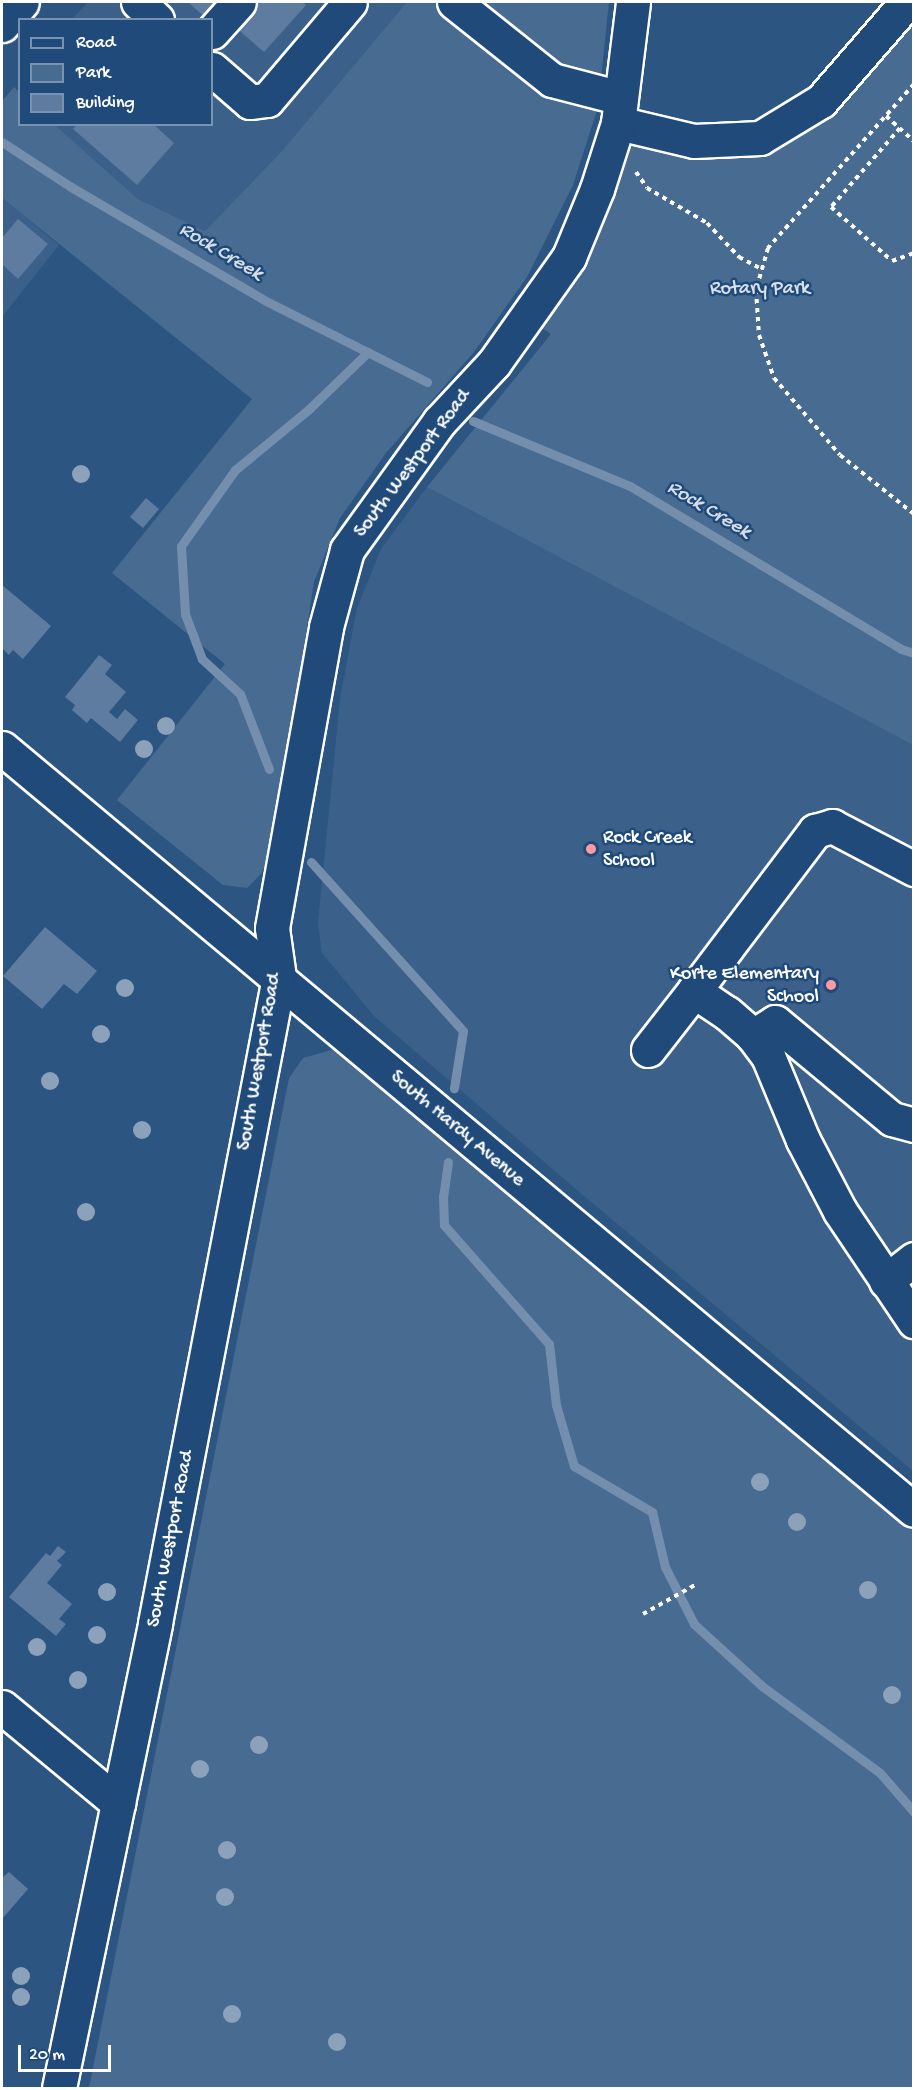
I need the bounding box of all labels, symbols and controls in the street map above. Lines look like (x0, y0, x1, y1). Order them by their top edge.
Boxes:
legend (18, 18, 213, 126)
text: Road (76, 33, 115, 54)
text: Park (76, 63, 110, 84)
text: Building (76, 93, 135, 114)
water label: Rock Creek (174, 218, 266, 288)
park label: Rotary Park (710, 277, 810, 301)
street label: South Westport Road (349, 385, 477, 543)
water label: Rock Creek (662, 476, 754, 546)
place label: Rock Creek School (603, 826, 692, 873)
marker: Rock Creek School (584, 842, 598, 856)
place label: Korte Elementary School (670, 962, 819, 1009)
street label: South Westport Road (233, 972, 287, 1152)
marker: Korte Elementary School (824, 978, 838, 992)
street label: South Hardy Avenue (385, 1066, 529, 1192)
street label: South Westport Road (142, 1449, 200, 1629)
scale bar (21, 2033, 114, 2071)
text: 20 m (29, 2045, 65, 2066)

